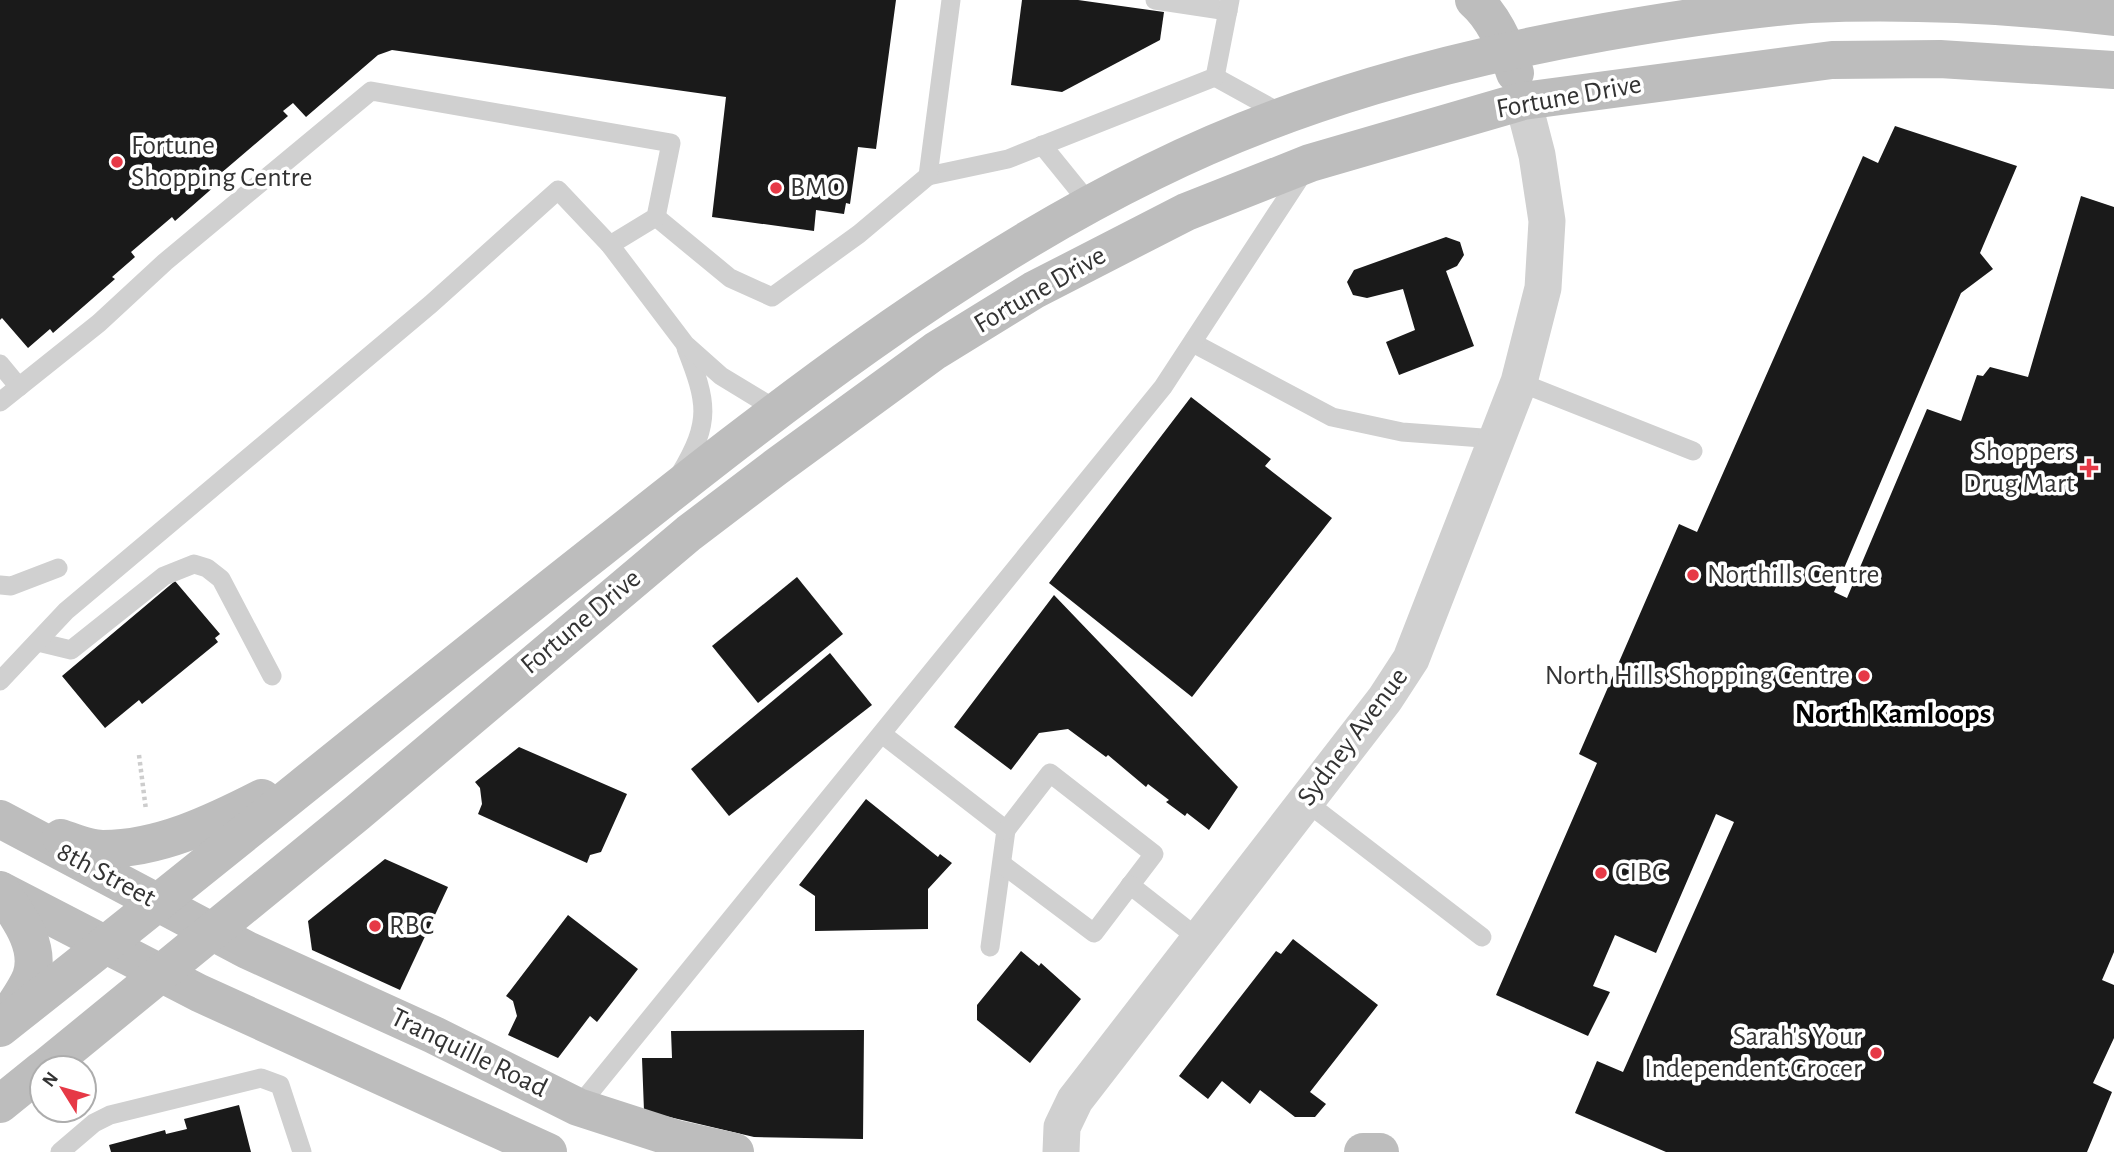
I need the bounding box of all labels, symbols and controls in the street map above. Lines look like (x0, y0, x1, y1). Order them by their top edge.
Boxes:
street label: Fortune Drive (1494, 70, 1644, 124)
place label: Fortune Shopping Centre (131, 132, 312, 192)
marker: Fortune Shopping Centre (109, 154, 125, 170)
place label: BMO (790, 174, 845, 202)
marker: BMO (768, 180, 784, 196)
street label: Fortune Drive (969, 241, 1111, 339)
place label: Shoppers Drug Mart (1963, 438, 2075, 498)
marker: Shoppers Drug Mart (2081, 460, 2097, 476)
place label: Northills Centre (1707, 561, 1879, 589)
street label: Fortune Drive (516, 564, 646, 680)
marker: Northills Centre (1685, 567, 1701, 583)
place label: North Hills Shopping Centre (1545, 662, 1850, 690)
street label: Sydney Avenue (1292, 663, 1414, 811)
marker: North Hills Shopping Centre (1856, 668, 1872, 684)
district label: North Kamloops (1795, 699, 1991, 729)
street label: 8th Street (52, 837, 160, 913)
place label: CIBC (1615, 859, 1667, 887)
marker: CIBC (1593, 865, 1609, 881)
place label: RBC (389, 912, 434, 940)
marker: RBC (367, 918, 383, 934)
street label: Tranquille Road (386, 1003, 552, 1103)
place label: Sarah's Your Independent Grocer (1644, 1023, 1862, 1083)
marker: Sarah's Your Independent Grocer (1868, 1045, 1884, 1061)
north arrow (28, 1054, 98, 1124)
text: N (39, 1069, 62, 1091)

